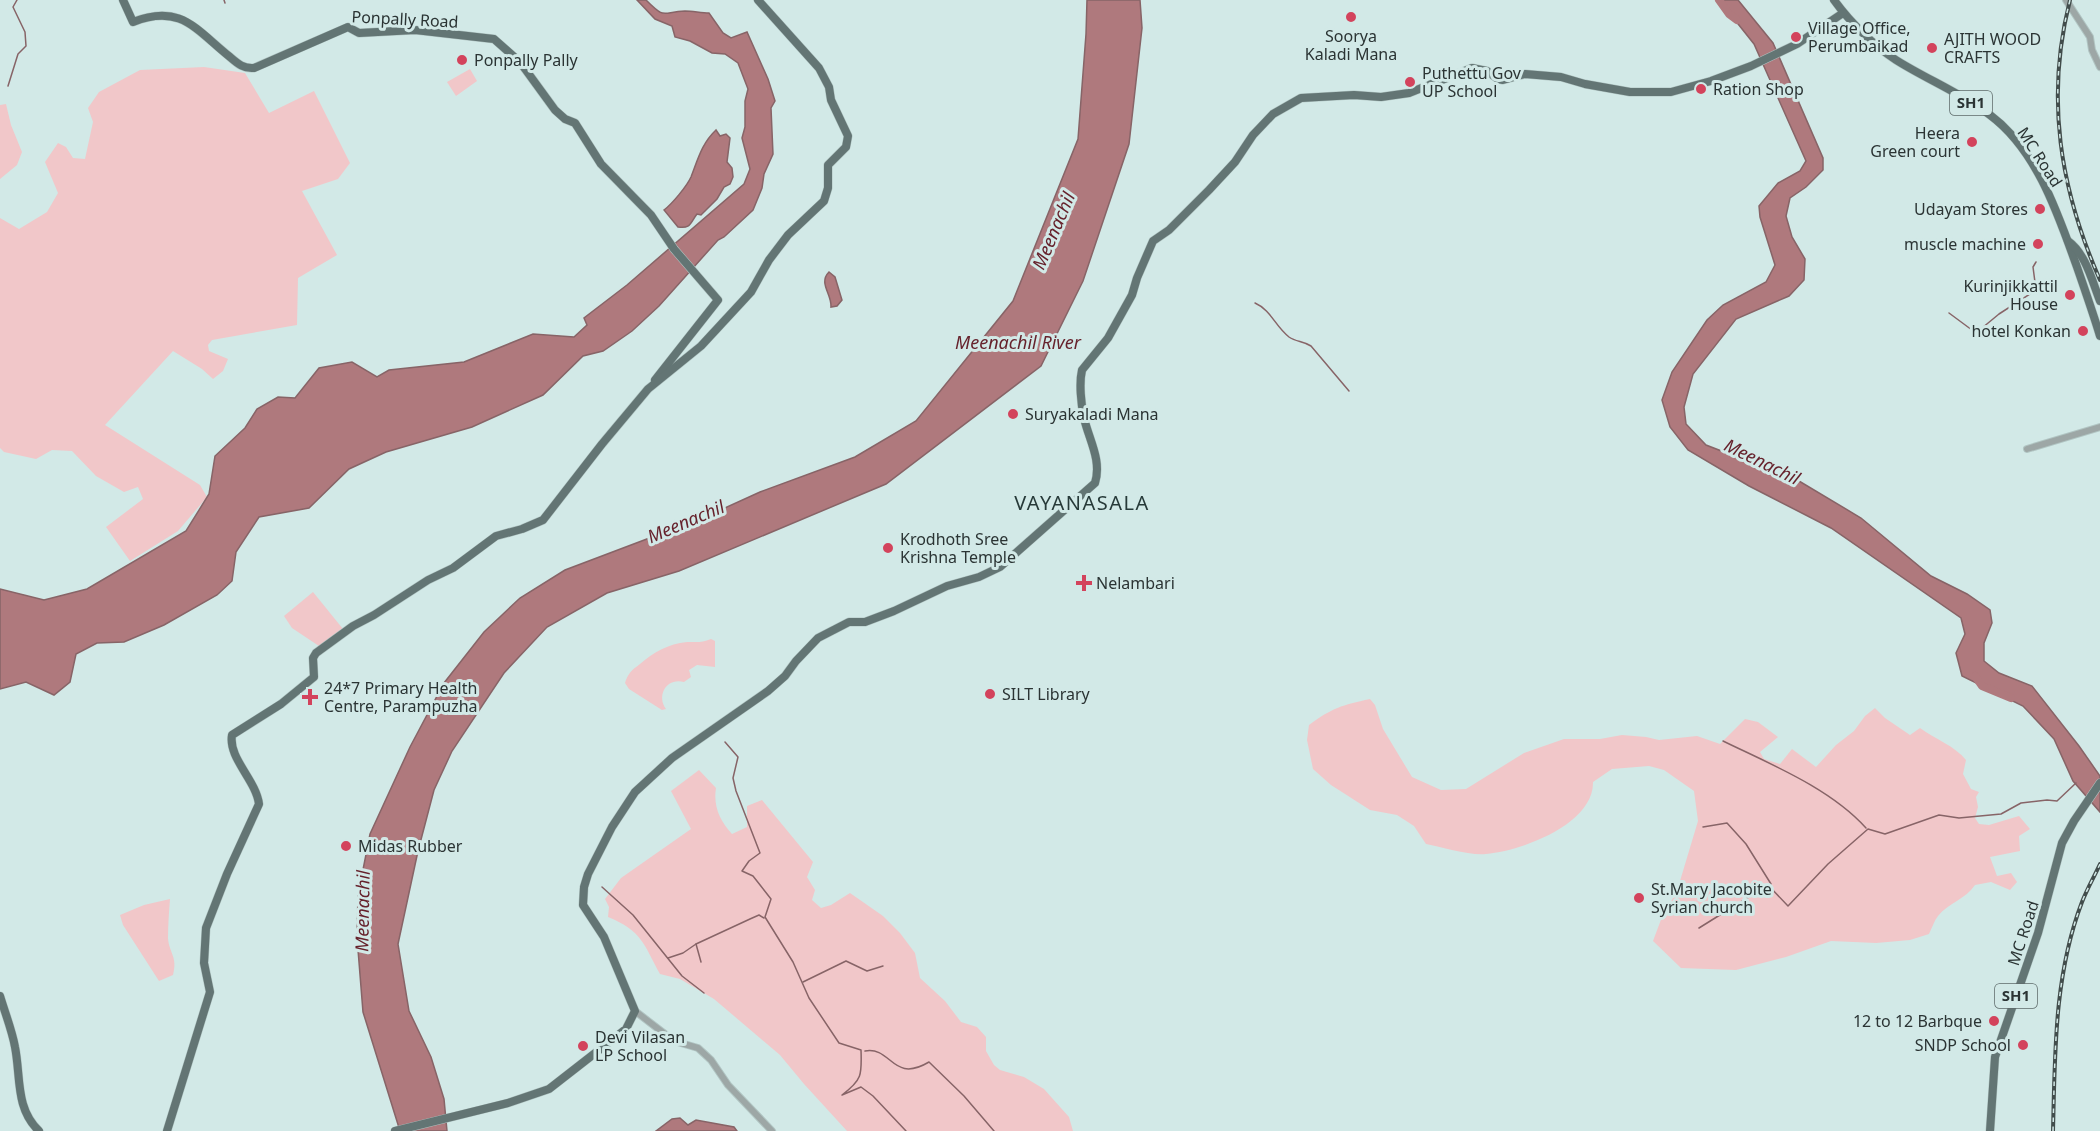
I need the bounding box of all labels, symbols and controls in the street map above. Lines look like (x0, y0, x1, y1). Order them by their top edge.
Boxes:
street label: Ponpally Road (351, 5, 459, 33)
marker: Soorya Kaladi Mana (1344, 10, 1358, 24)
place label: Village Office, Perumbaikad (1808, 17, 1911, 57)
place label: Soorya Kaladi Mana (1305, 25, 1397, 65)
place label: AJITH WOOD CRAFTS (1944, 28, 2041, 68)
marker: Village Office, Perumbaikad (1789, 30, 1803, 44)
marker: AJITH WOOD CRAFTS (1925, 41, 1939, 55)
place label: Ponpally Pally (474, 49, 579, 71)
marker: Ponpally Pally (455, 53, 469, 67)
place label: Puthettu Gov UP School (1422, 62, 1522, 102)
marker: Puthettu Gov UP School (1403, 75, 1417, 89)
place label: Ration Shop (1713, 78, 1804, 100)
marker: Ration Shop (1694, 82, 1708, 96)
road number: SH1 (1950, 91, 1992, 115)
place label: Heera Green court (1870, 122, 1960, 162)
street label: MC Road (2012, 123, 2068, 191)
marker: Heera Green court (1965, 135, 1979, 149)
water label: Meenachil (1026, 188, 1080, 273)
place label: Udayam Stores (1914, 198, 2028, 220)
marker: Udayam Stores (2033, 202, 2047, 216)
place label: muscle machine (1904, 233, 2026, 255)
marker: muscle machine (2031, 237, 2045, 251)
place label: Kurinjikkattil House (1963, 275, 2058, 315)
marker: Kurinjikkattil House (2063, 288, 2077, 302)
place label: hotel Konkan (1971, 320, 2071, 342)
marker: hotel Konkan (2076, 324, 2090, 338)
water label: Meenachil River (955, 330, 1082, 354)
place label: Suryakaladi Mana (1025, 403, 1159, 425)
marker: Suryakaladi Mana (1006, 407, 1020, 421)
water label: Meenachil (1720, 432, 1805, 490)
district label: VAYANASALA (1014, 489, 1150, 516)
water label: Meenachil (643, 494, 728, 548)
place label: Krodhoth Sree Krishna Temple (900, 528, 1016, 568)
marker: Krodhoth Sree Krishna Temple (881, 541, 895, 555)
place label: Nelambari (1096, 572, 1175, 594)
marker: Nelambari (1077, 576, 1091, 590)
place label: 24*7 Primary Health Centre, Parampuzha (324, 677, 478, 717)
place label: SILT Library (1002, 683, 1091, 705)
marker: SILT Library (983, 687, 997, 701)
marker: 24*7 Primary Health Centre, Parampuzha (301, 688, 319, 706)
place label: Midas Rubber (358, 835, 463, 857)
marker: Midas Rubber (339, 839, 353, 853)
water label: Meenachil (349, 870, 375, 952)
place label: St.Mary Jacobite Syrian church (1651, 878, 1772, 918)
marker: St.Mary Jacobite Syrian church (1632, 891, 1646, 905)
street label: MC Road (2002, 898, 2044, 968)
road number: SH1 (1995, 984, 2037, 1008)
place label: 12 to 12 Barbque (1853, 1010, 1982, 1032)
marker: 12 to 12 Barbque (1987, 1014, 2001, 1028)
place label: Devi Vilasan LP School (595, 1026, 685, 1066)
place label: SNDP School (1915, 1034, 2011, 1056)
marker: SNDP School (2016, 1038, 2030, 1052)
marker: Devi Vilasan LP School (576, 1039, 590, 1053)

